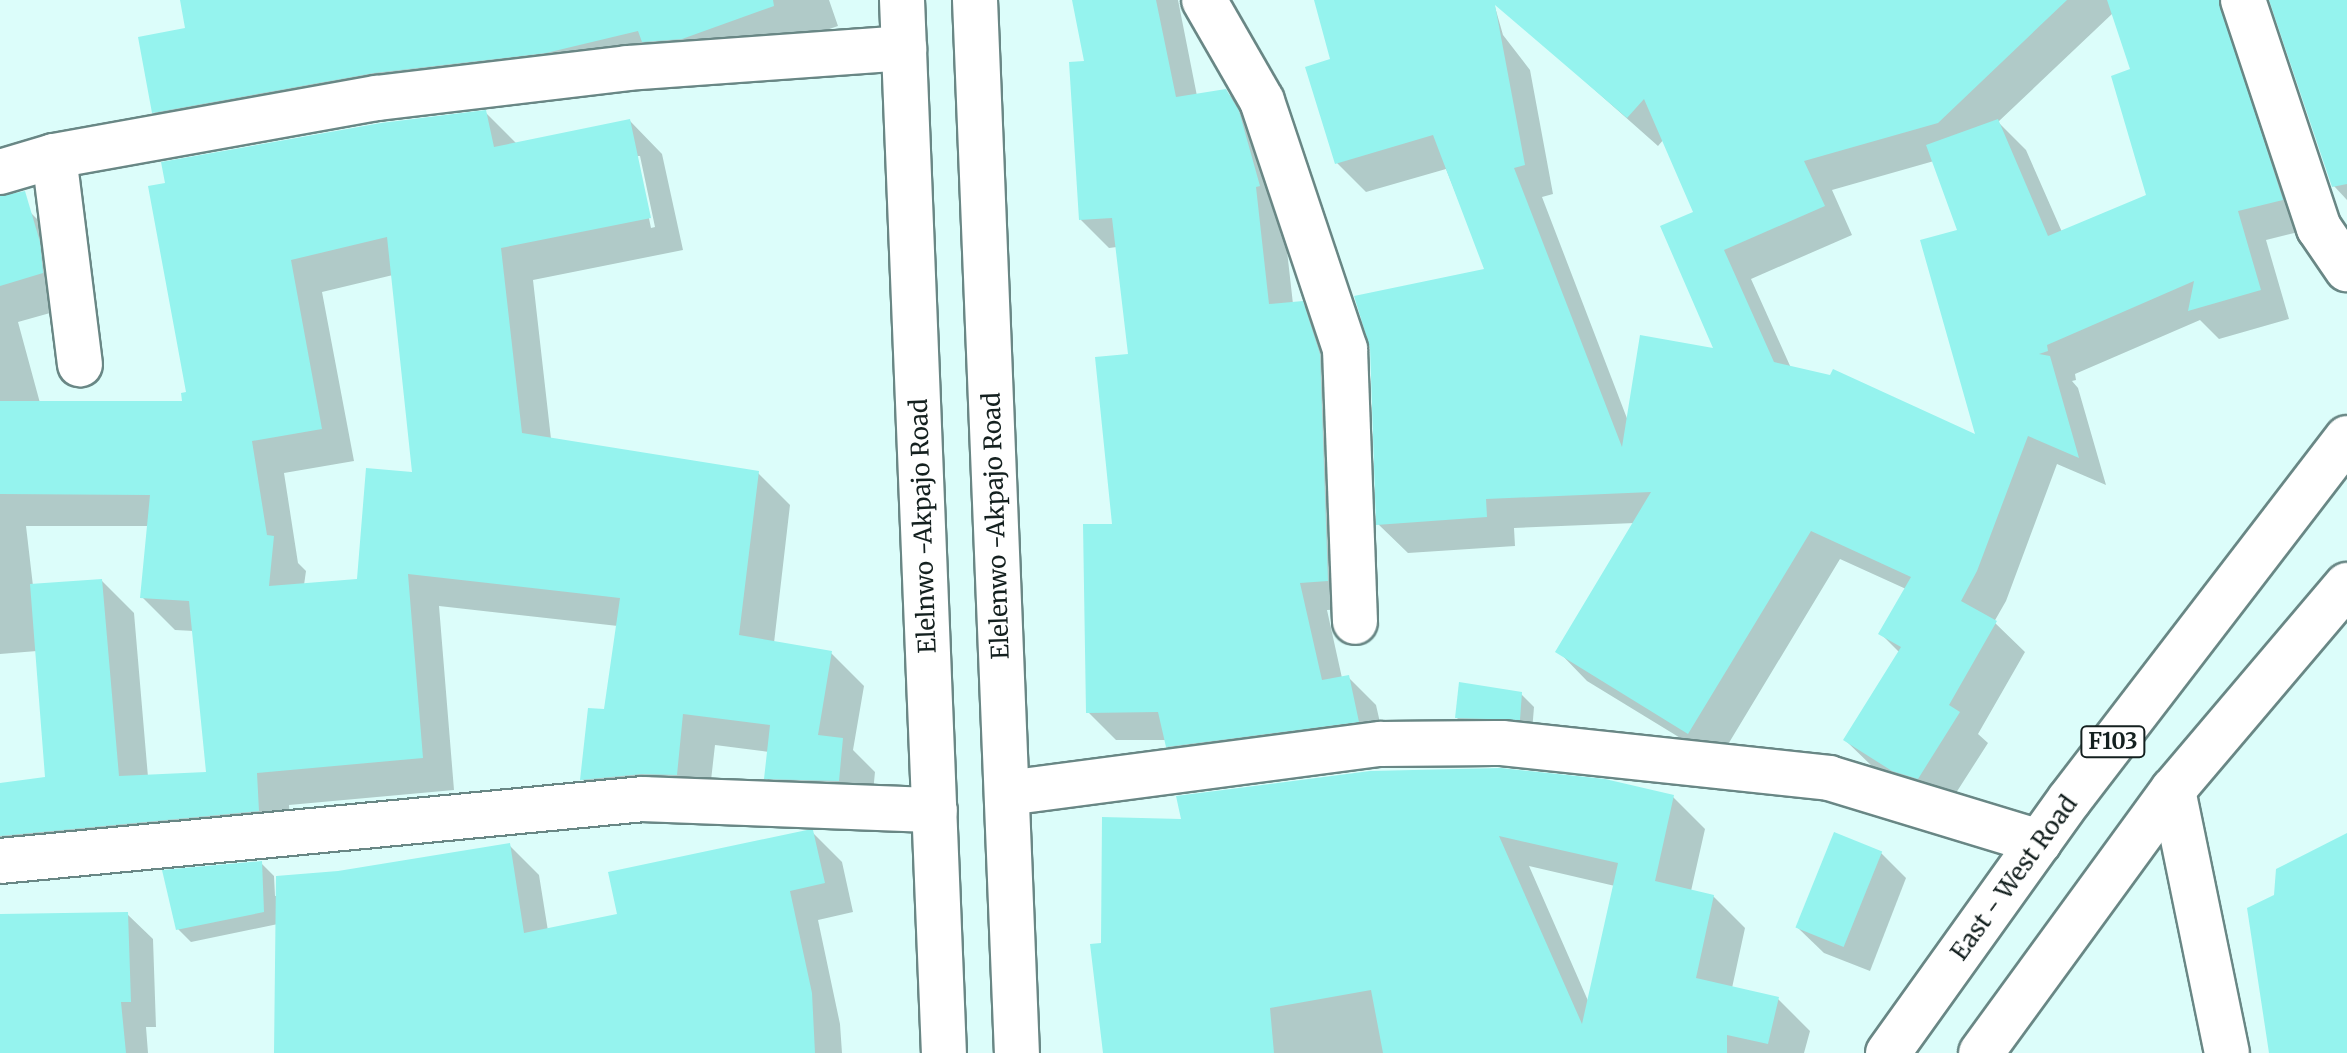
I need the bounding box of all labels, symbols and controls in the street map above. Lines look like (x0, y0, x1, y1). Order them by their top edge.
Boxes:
street label: Elelenwo -Akpajo Road (977, 392, 1015, 660)
street label: Elelnwo -Akpajo Road (904, 398, 942, 654)
road number: F103 (2079, 724, 2147, 760)
street label: East - West Road (1945, 790, 2083, 966)

